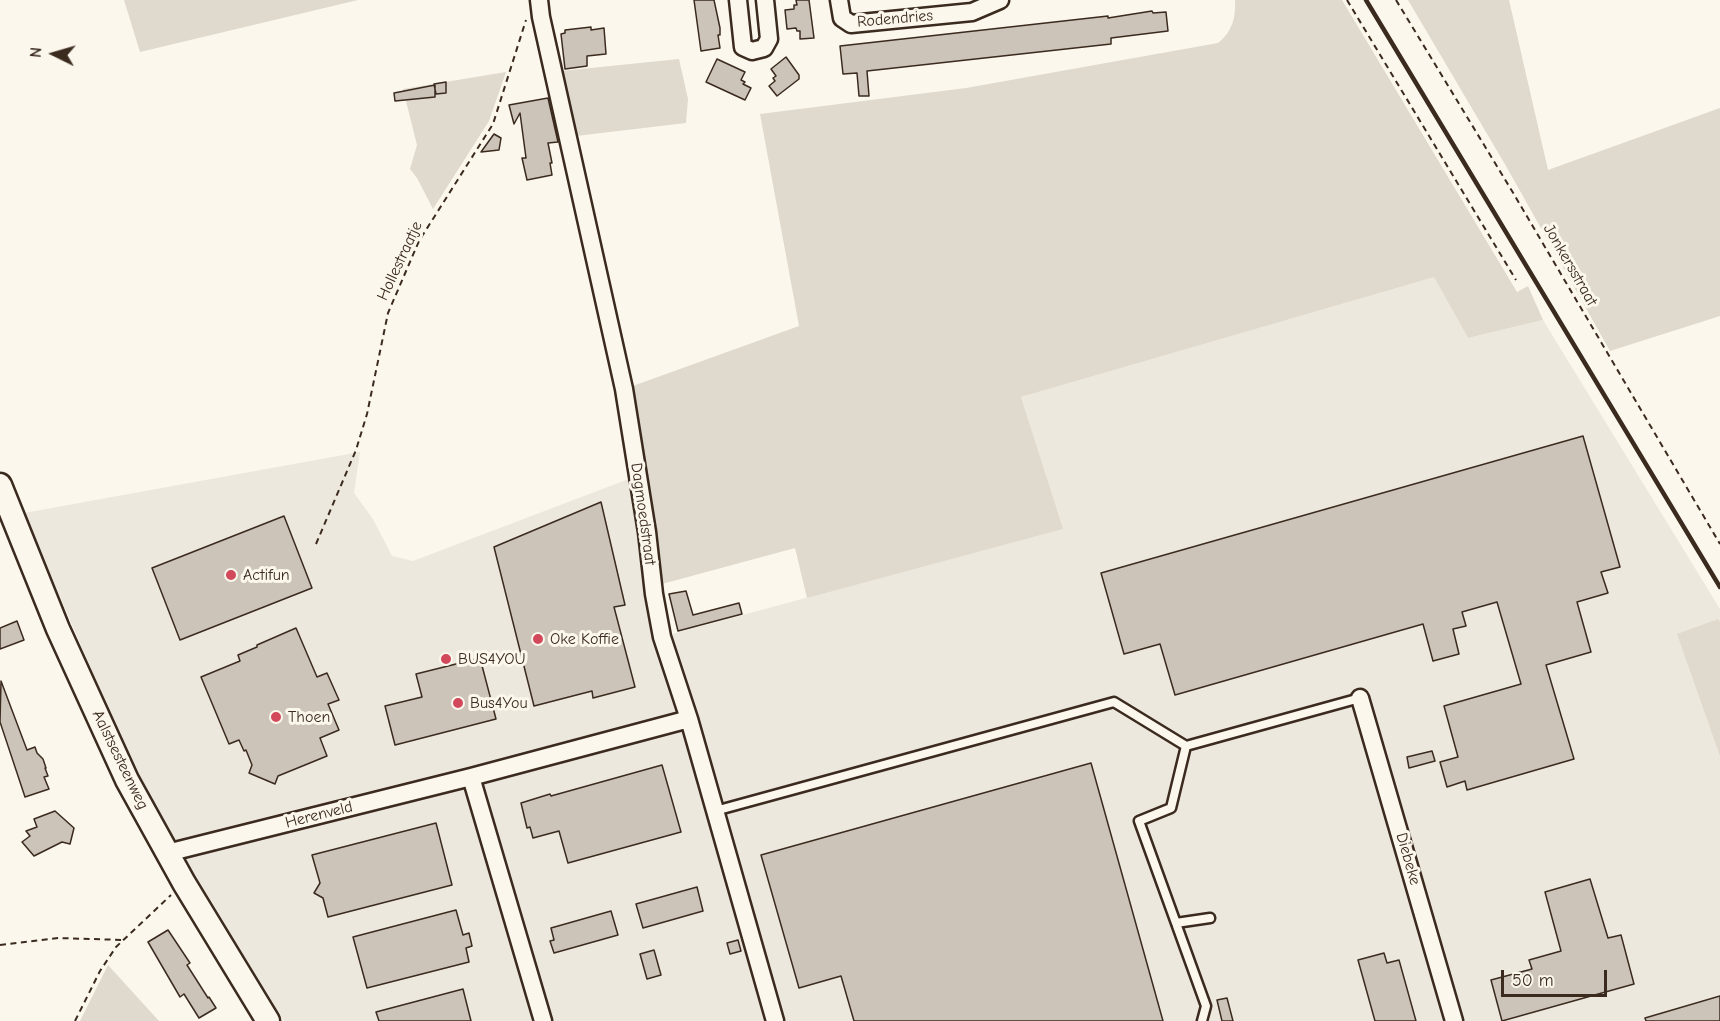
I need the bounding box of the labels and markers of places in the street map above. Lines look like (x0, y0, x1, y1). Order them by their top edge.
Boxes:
place label: Actifun (243, 565, 290, 585)
marker: Actifun (224, 568, 238, 582)
place label: Oke Koffie (550, 629, 619, 649)
marker: Oke Koffie (531, 632, 545, 646)
place label: BUS4YOU (458, 649, 526, 669)
marker: BUS4YOU (439, 652, 453, 666)
place label: Bus4You (470, 693, 528, 713)
marker: Bus4You (451, 696, 465, 710)
place label: Thoen (288, 707, 330, 727)
marker: Thoen (269, 710, 283, 724)

